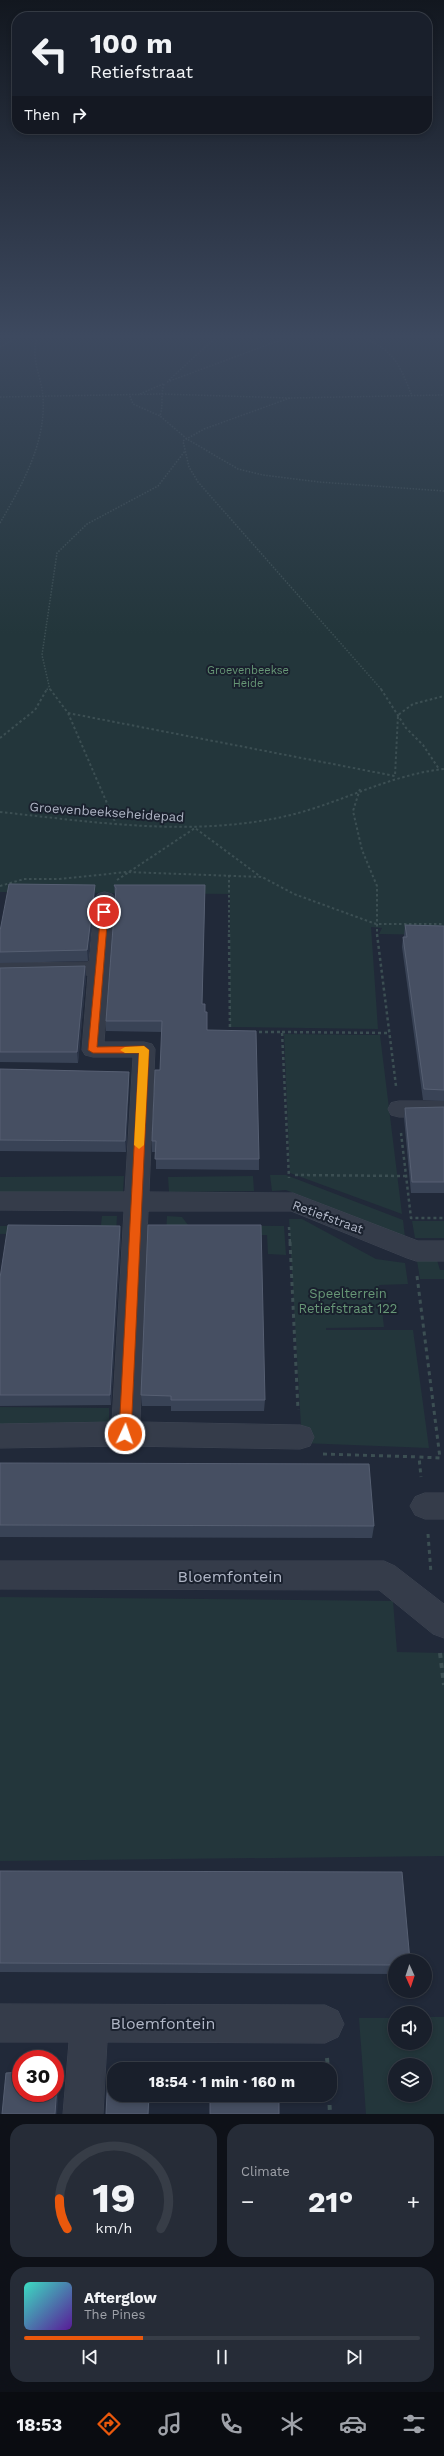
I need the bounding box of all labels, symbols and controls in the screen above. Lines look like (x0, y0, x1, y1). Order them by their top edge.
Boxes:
text: 100 m (90, 27, 173, 60)
icon: left (24, 28, 76, 80)
text: Retiefstraat (90, 61, 193, 82)
icon: right (68, 104, 90, 126)
text: Then (24, 106, 60, 124)
park label: Groevenbeekse Heide (207, 664, 289, 690)
street label: Groevenbeekseheidepad (29, 799, 185, 825)
pin (87, 895, 121, 929)
icon: arrive (93, 901, 115, 923)
street label: Retiefstraat (290, 1197, 366, 1237)
park label: Speelterrein Retiefstraat 122 (299, 1286, 397, 1316)
position arrow (104, 1413, 146, 1455)
street label: Bloemfontein (178, 1567, 282, 1586)
north arrow (388, 1954, 432, 1998)
map controls (388, 1954, 432, 2102)
button: sound (388, 2006, 432, 2050)
street label: Bloemfontein (111, 2014, 215, 2033)
speed limit sign: 30 (12, 2050, 64, 2102)
button: layers (388, 2058, 432, 2102)
text: 18:54 · 1 min · 160 m (149, 2073, 295, 2091)
text: Climate (241, 2164, 290, 2179)
text: 19 (92, 2172, 135, 2221)
text: 21° (308, 2184, 353, 2219)
text: − (241, 2189, 254, 2214)
text: + (407, 2189, 420, 2214)
text: km/h (95, 2219, 132, 2235)
text: Afterglow (84, 2289, 157, 2307)
text: The Pines (84, 2307, 145, 2322)
icon: previous (79, 2346, 101, 2368)
icon: pause (211, 2346, 233, 2368)
icon: next (343, 2346, 365, 2368)
icon: directions (95, 2410, 123, 2438)
icon: music (156, 2410, 184, 2438)
icon: phone (217, 2410, 245, 2438)
icon: climate (278, 2410, 306, 2438)
icon: car (339, 2410, 367, 2438)
icon: filters (400, 2410, 428, 2438)
text: 18:53 (16, 2414, 62, 2435)

